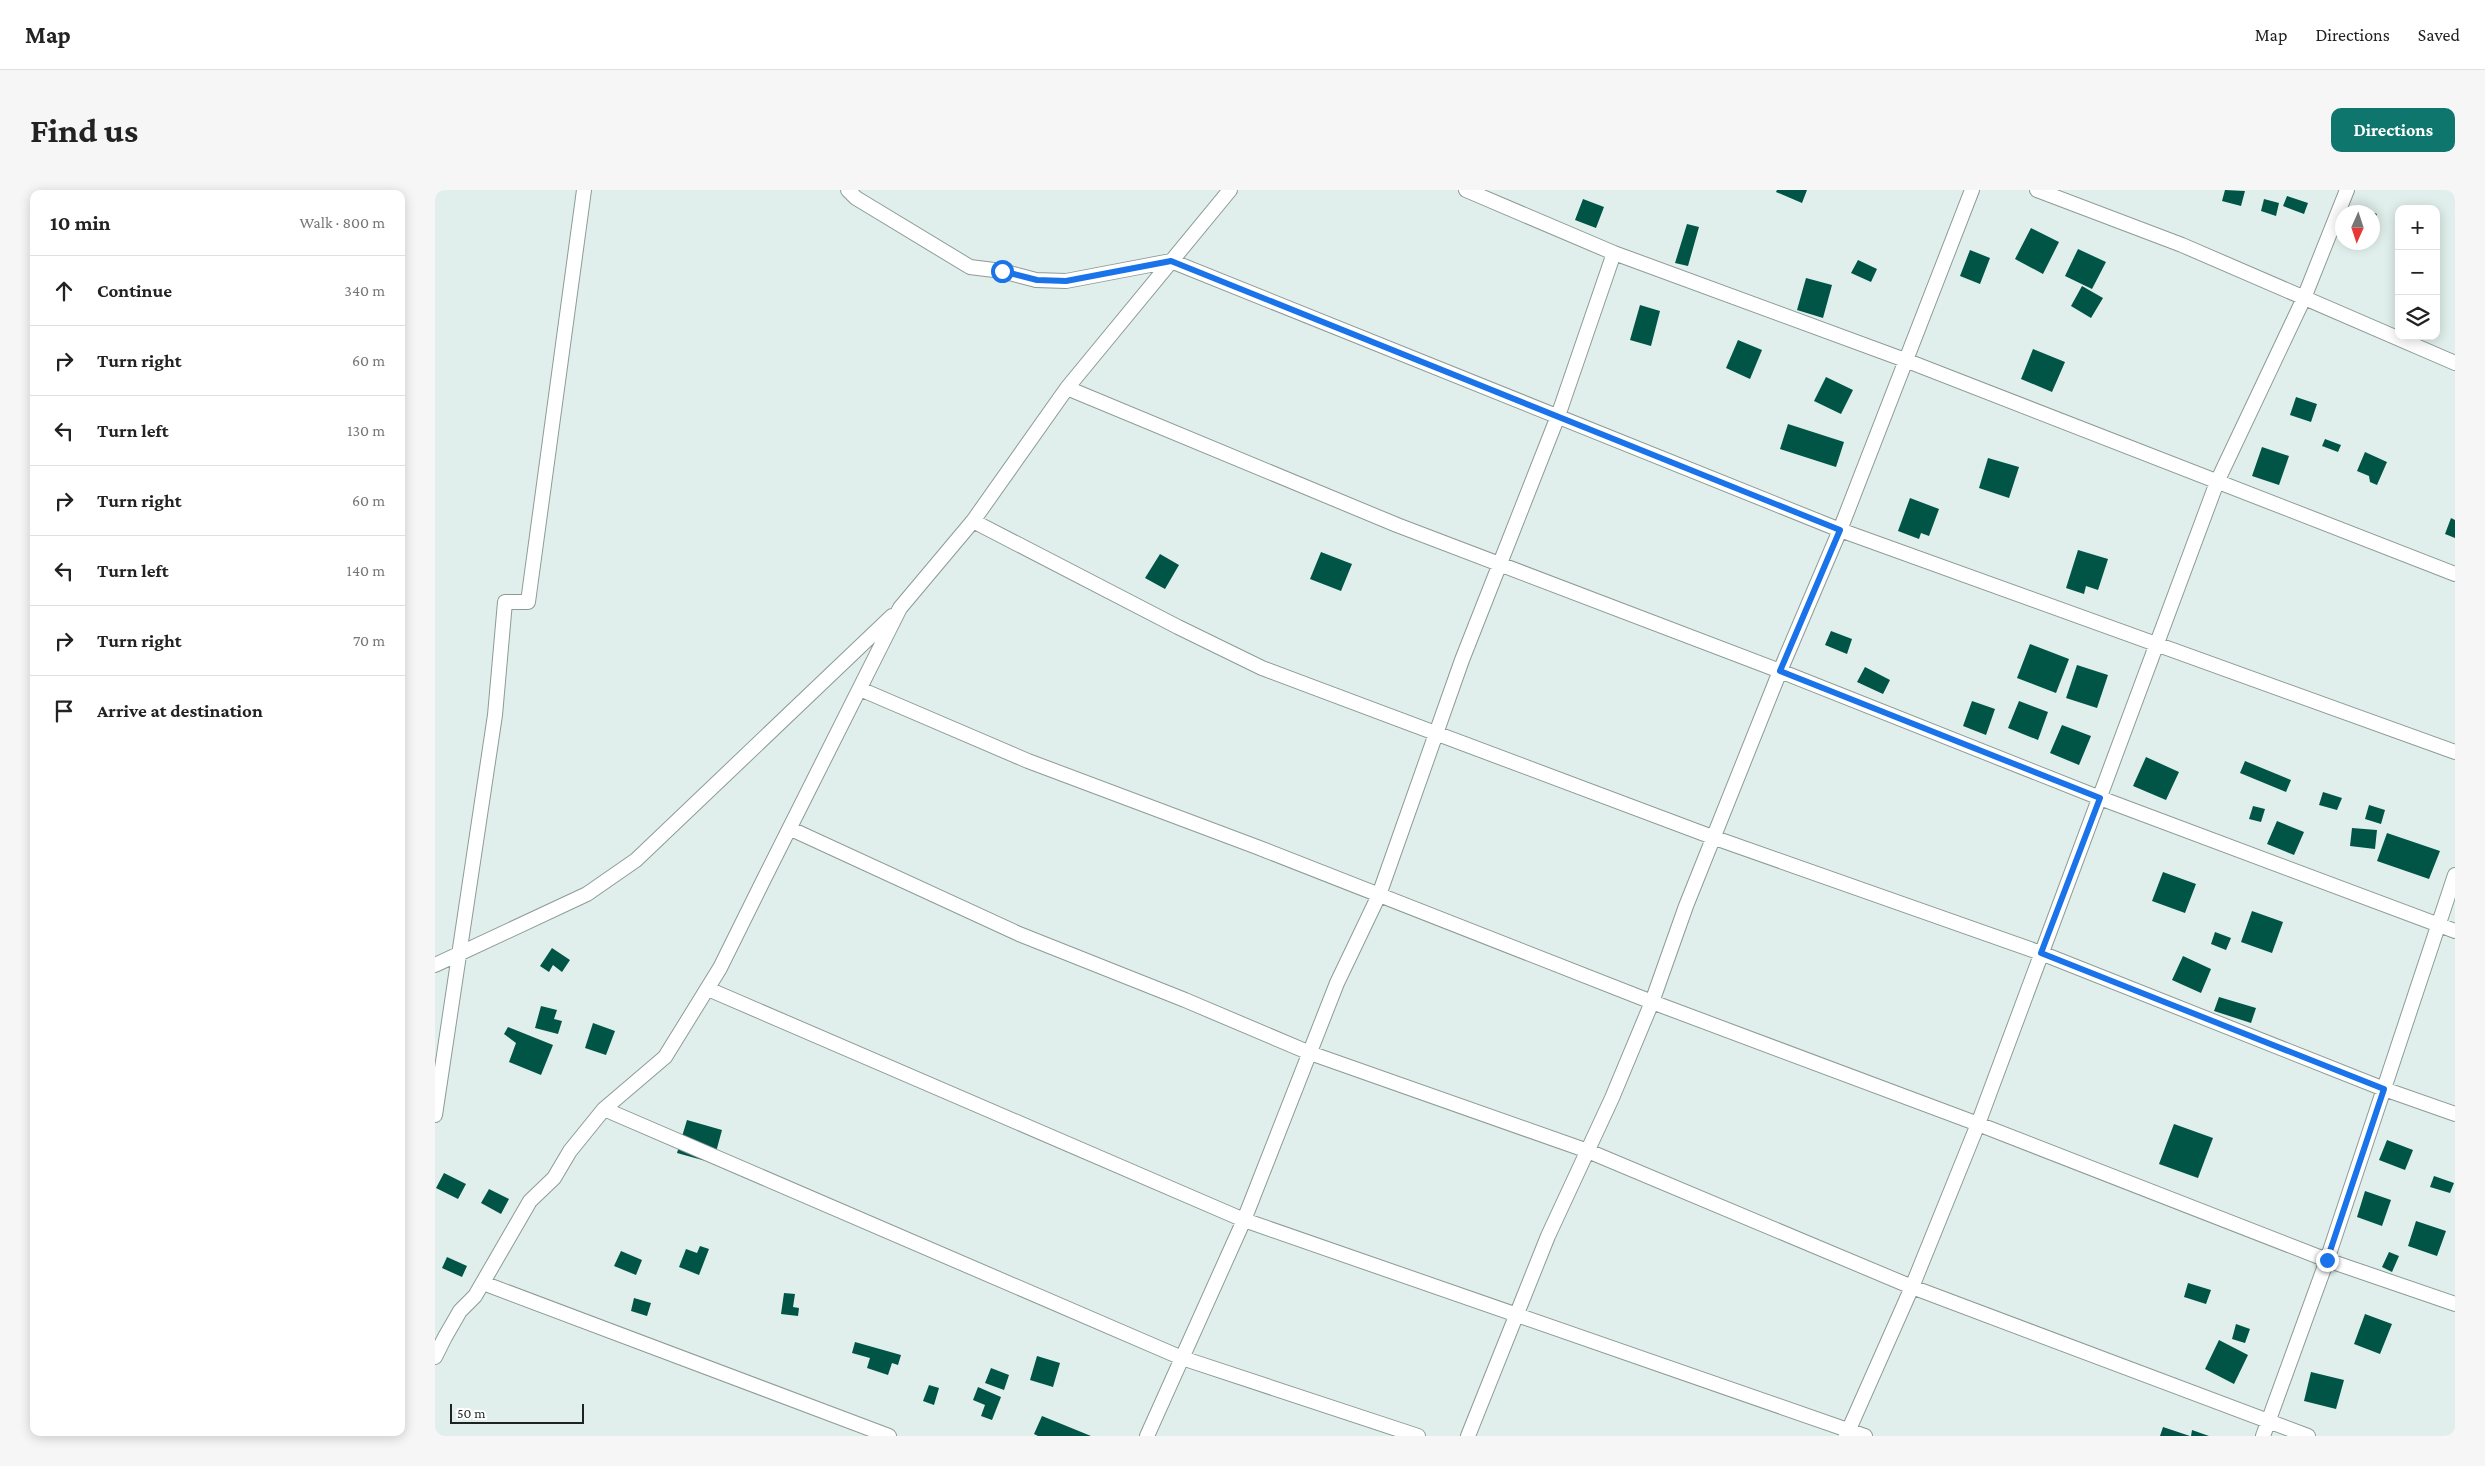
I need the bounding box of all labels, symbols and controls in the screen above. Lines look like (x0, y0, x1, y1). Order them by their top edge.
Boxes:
text: Map (25, 21, 71, 48)
text: Map (2255, 25, 2287, 45)
text: Directions (2315, 25, 2390, 45)
text: Saved (2418, 25, 2460, 45)
button: Directions (2331, 108, 2455, 152)
text: Find us (30, 111, 138, 150)
north arrow (2335, 205, 2380, 250)
map controls (2395, 205, 2440, 340)
button: + (2395, 205, 2440, 250)
text: 10 min (50, 211, 111, 235)
text: Walk · 800 m (299, 214, 385, 231)
button: − (2395, 250, 2440, 295)
route start (991, 260, 1014, 283)
icon: ahead (50, 277, 78, 305)
text: Continue (97, 280, 172, 301)
text: 340 m (344, 282, 385, 299)
button: layers (2395, 295, 2440, 340)
icon: right (50, 347, 78, 375)
text: Turn right (97, 350, 182, 371)
text: 60 m (352, 352, 385, 369)
icon: left (50, 417, 78, 445)
text: Turn left (97, 420, 169, 441)
text: 130 m (347, 422, 385, 439)
icon: right (50, 487, 78, 515)
text: Turn right (97, 490, 182, 511)
text: 60 m (352, 492, 385, 509)
icon: left (50, 557, 78, 585)
text: Turn left (97, 560, 169, 581)
text: 140 m (347, 562, 385, 579)
icon: right (50, 627, 78, 655)
text: Turn right (97, 630, 182, 651)
text: 70 m (353, 632, 385, 649)
icon: arrive (50, 697, 78, 725)
text: Arrive at destination (97, 700, 263, 721)
route end (2316, 1249, 2339, 1272)
scale bar (450, 1401, 584, 1424)
text: 50 m (457, 1405, 485, 1421)

